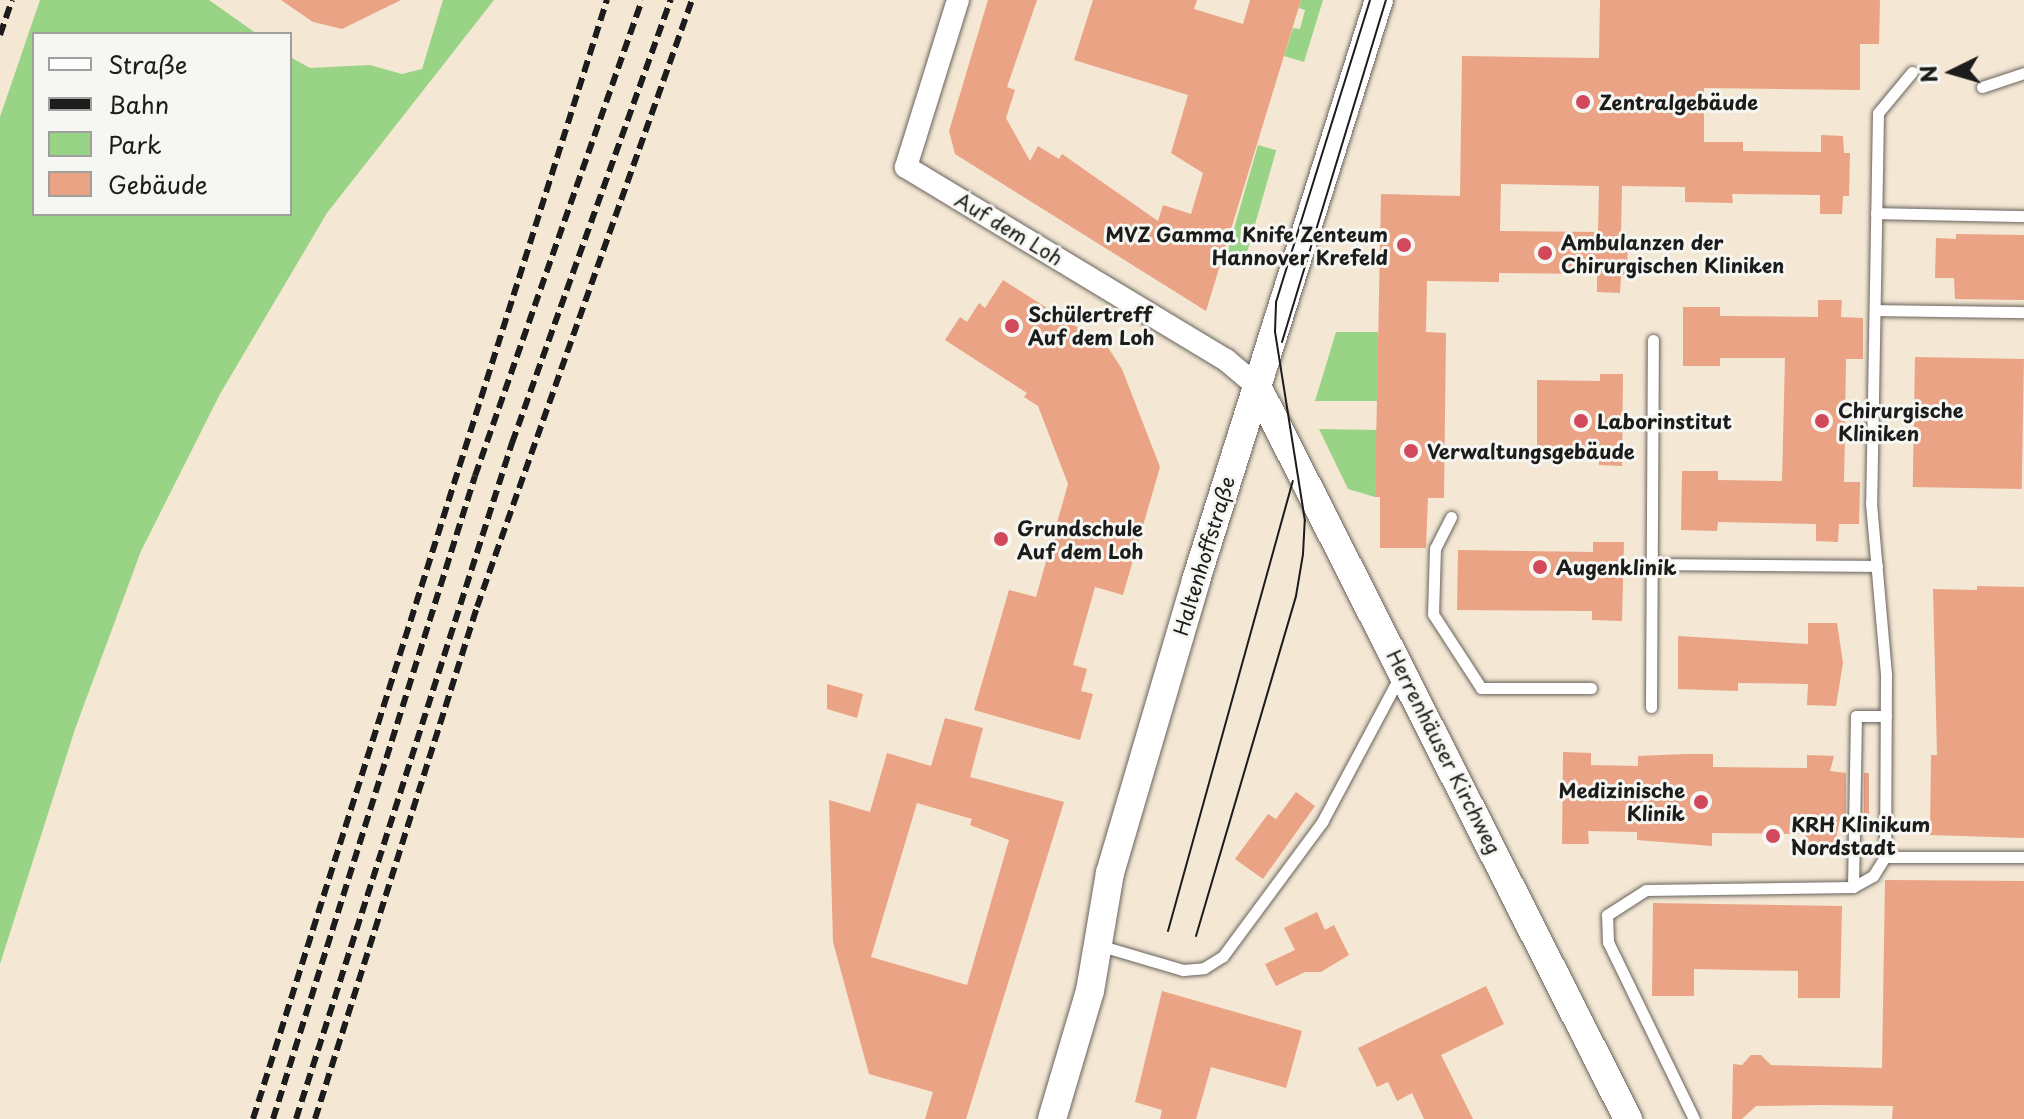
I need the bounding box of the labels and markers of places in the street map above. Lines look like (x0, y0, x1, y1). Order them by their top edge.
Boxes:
place label: Zentralgebäude (1599, 90, 1758, 114)
marker: Zentralgebäude (1574, 93, 1592, 111)
place label: MVZ Gamma Knife Zenteum Hannover Krefeld (1101, 222, 1388, 269)
place label: Ambulanzen der Chirurgischen Kliniken (1561, 230, 1786, 277)
marker: MVZ Gamma Knife Zenteum Hannover Krefeld (1395, 236, 1413, 254)
marker: Ambulanzen der Chirurgischen Kliniken (1536, 244, 1554, 262)
place label: Schülertreff Auf dem Loh (1028, 302, 1156, 349)
marker: Schülertreff Auf dem Loh (1003, 317, 1021, 335)
place label: Chirurgische Kliniken (1838, 398, 1964, 445)
place label: Laborinstitut (1597, 409, 1732, 433)
marker: Laborinstitut (1572, 412, 1590, 430)
marker: Chirurgische Kliniken (1813, 412, 1831, 430)
place label: Verwaltungsgebäude (1427, 439, 1635, 463)
marker: Verwaltungsgebäude (1402, 442, 1420, 460)
place label: Grundschule Auf dem Loh (1017, 516, 1145, 563)
marker: Grundschule Auf dem Loh (992, 530, 1010, 548)
place label: Augenklinik (1556, 555, 1677, 579)
marker: Augenklinik (1531, 558, 1549, 576)
place label: Medizinische Klinik (1559, 778, 1685, 825)
marker: Medizinische Klinik (1692, 793, 1710, 811)
place label: KRH Klinikum Nordstadt (1791, 812, 1931, 859)
marker: KRH Klinikum Nordstadt (1762, 825, 1784, 847)

